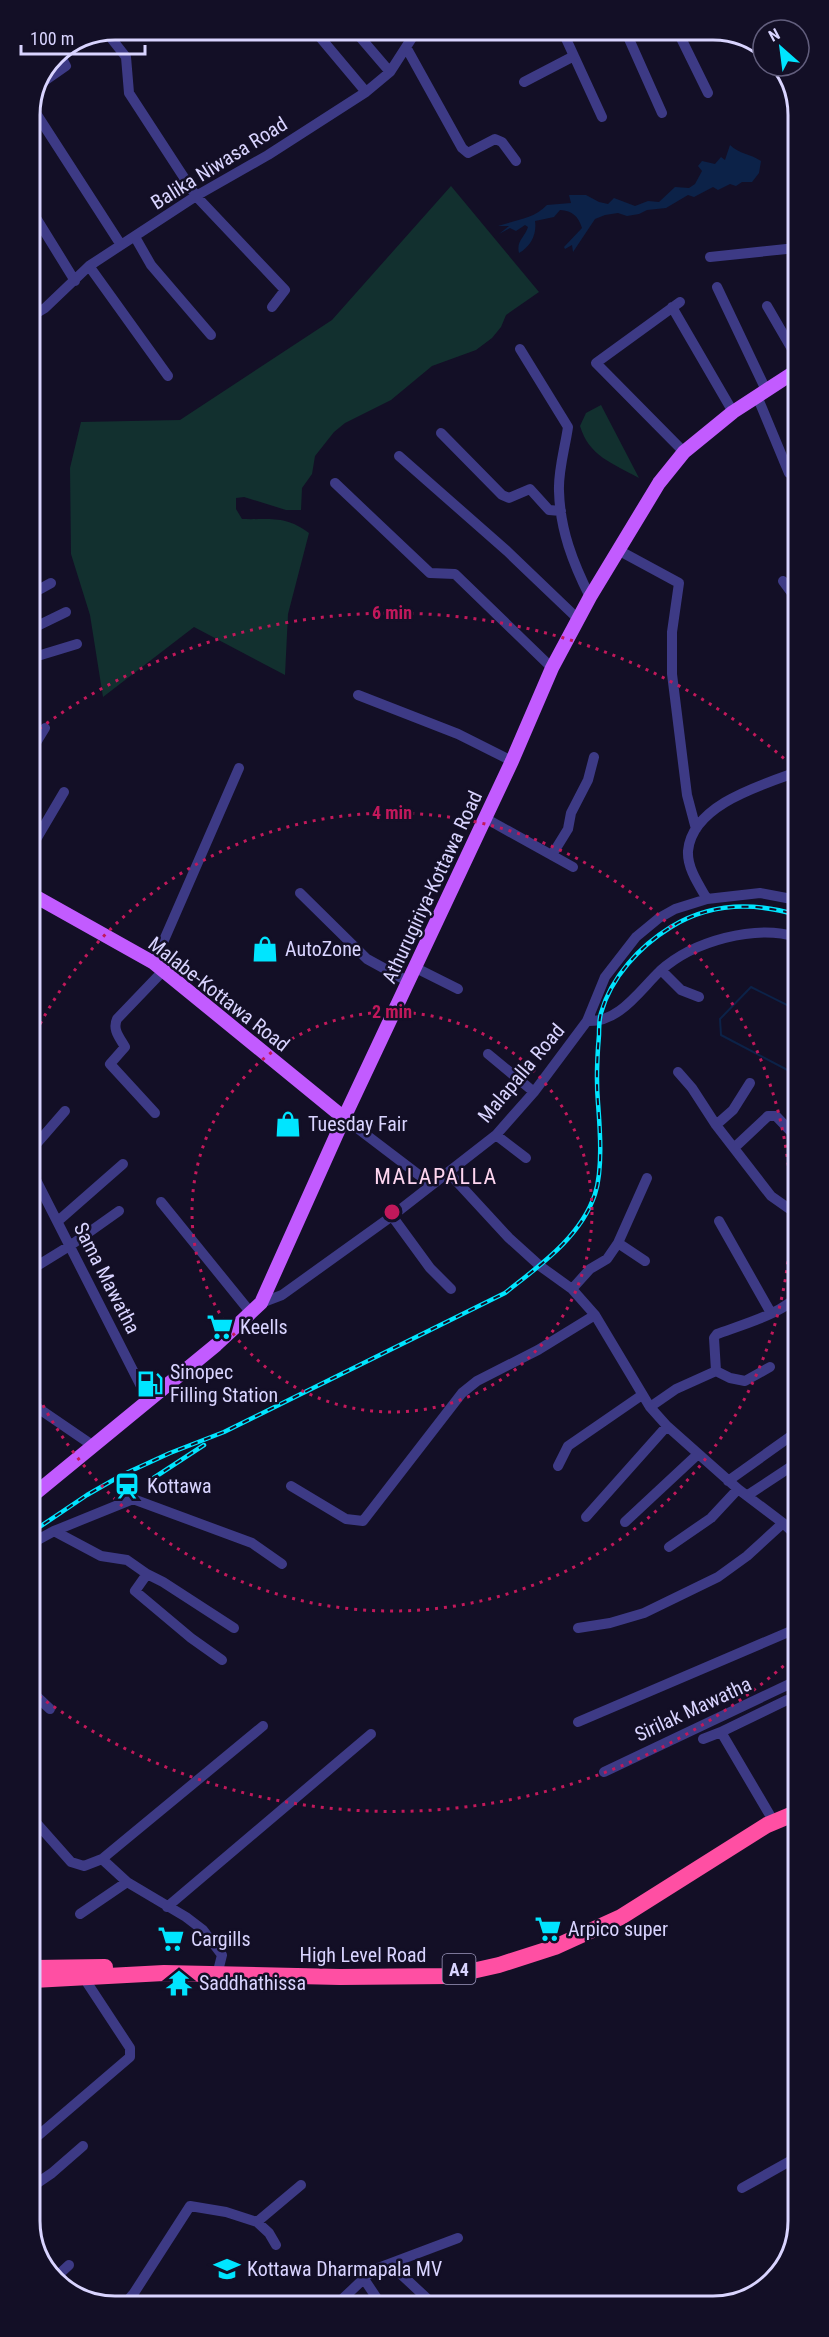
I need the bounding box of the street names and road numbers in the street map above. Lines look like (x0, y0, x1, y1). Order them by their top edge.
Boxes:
street label: Balika Niwasa Road (147, 112, 291, 214)
street label: Athurugiriya-Kottawa Road (377, 787, 487, 987)
street label: Malabe-Kottawa Road (144, 931, 294, 1057)
street label: Malapalla Road (473, 1019, 569, 1127)
street label: Sama Mawatha (69, 1218, 145, 1338)
street label: Sirilak Mawatha (631, 1672, 755, 1746)
street label: High Level Road (299, 1943, 427, 1967)
road number: A4 (442, 1954, 476, 1984)

